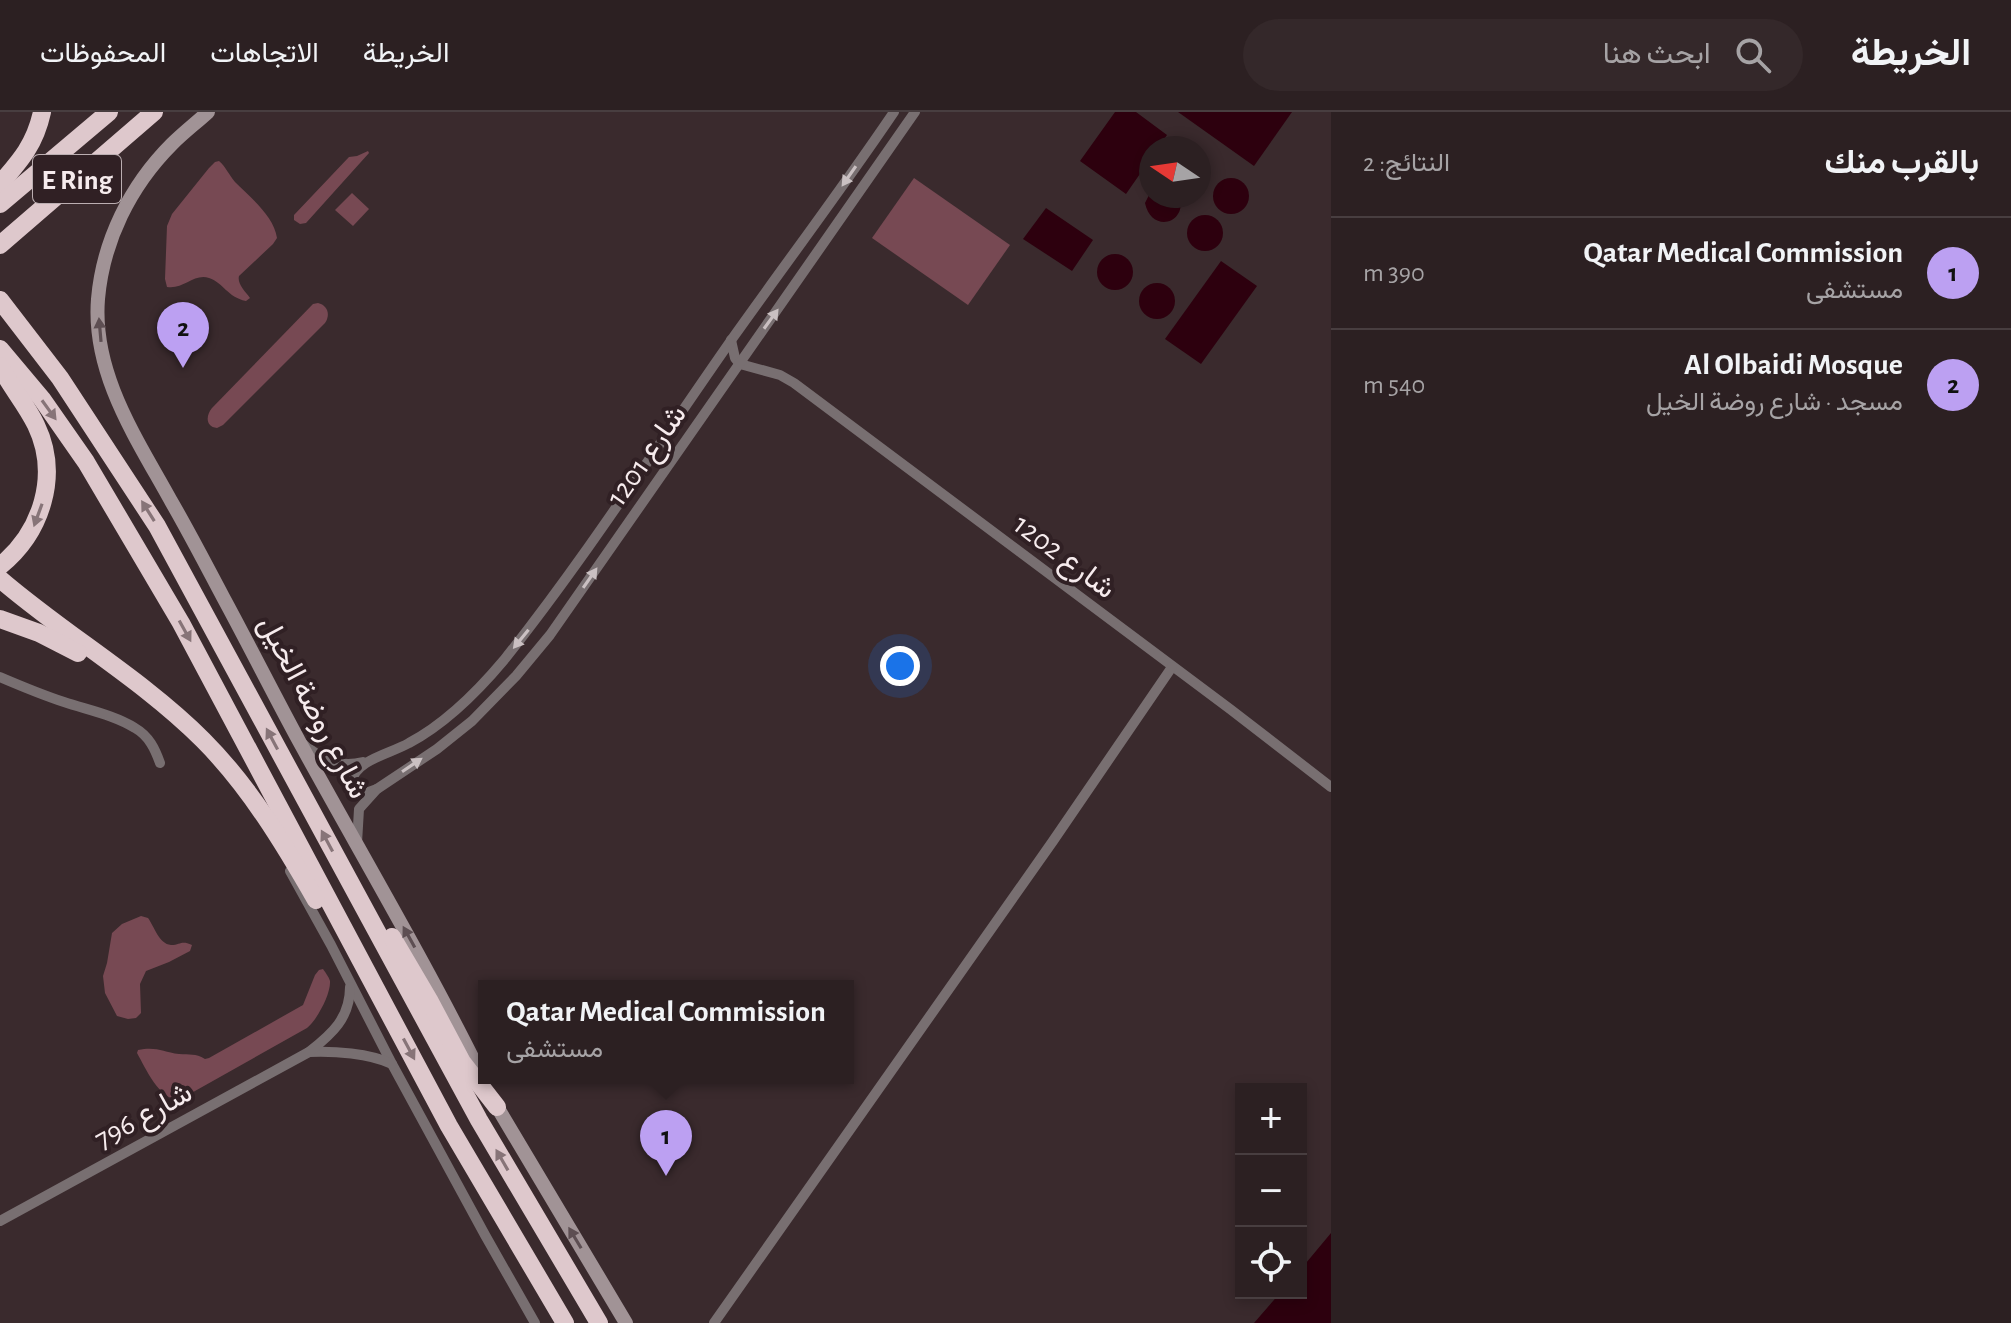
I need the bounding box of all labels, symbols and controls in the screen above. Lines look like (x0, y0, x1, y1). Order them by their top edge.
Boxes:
search box (1243, 19, 1803, 91)
icon: search (1731, 33, 1775, 77)
text: الخريطة (1851, 35, 1971, 73)
text: ابحث هنا (1603, 39, 1711, 69)
text: المحفوظات (40, 40, 166, 68)
text: الاتجاهات (210, 40, 319, 68)
text: الخريطة (363, 40, 449, 68)
north arrow (1139, 136, 1211, 208)
text: بالقرب منك (1825, 146, 1979, 180)
text: النتائج: 2 (1363, 150, 1450, 176)
road number: E Ring (33, 155, 121, 203)
one-way arrow (842, 165, 857, 186)
text: Qatar Medical Commission (1583, 238, 1903, 268)
text: 390 m (1363, 260, 1425, 286)
text: 1 (1948, 260, 1958, 286)
text: مستشفى (1806, 277, 1903, 303)
pin: 2 (157, 302, 209, 368)
one-way arrow (762, 308, 778, 329)
one-way arrow (93, 317, 106, 342)
text: Al Olbaidi Mosque (1684, 350, 1903, 380)
text: 540 m (1363, 372, 1425, 398)
text: 2 (1947, 372, 1959, 398)
text: مسجد · شارع روضة الخيل (1646, 389, 1903, 415)
one-way arrow (41, 399, 56, 420)
street label: شارع 1201 (601, 400, 695, 514)
one-way arrow (140, 500, 155, 521)
one-way arrow (32, 503, 44, 527)
street label: شارع 1202 (1006, 509, 1121, 608)
one-way arrow (582, 567, 597, 588)
street label: شارع روضة الخيل (249, 611, 374, 806)
one-way arrow (178, 620, 192, 642)
one-way arrow (513, 629, 530, 649)
your location (880, 646, 920, 686)
one-way arrow (266, 727, 279, 750)
one-way arrow (402, 758, 423, 773)
one-way arrow (320, 830, 334, 852)
one-way arrow (402, 926, 415, 949)
popup (478, 980, 854, 1084)
text: Qatar Medical Commission (506, 997, 826, 1027)
text: مستشفى (506, 1036, 603, 1062)
one-way arrow (402, 1038, 415, 1061)
street label: شارع 796 (90, 1077, 199, 1158)
map controls (1235, 1083, 1307, 1299)
button: + (1235, 1083, 1307, 1155)
pin: 1 (640, 1110, 692, 1176)
one-way arrow (495, 1149, 509, 1171)
button: − (1235, 1155, 1307, 1227)
one-way arrow (568, 1227, 582, 1249)
button: locate (1235, 1227, 1307, 1299)

